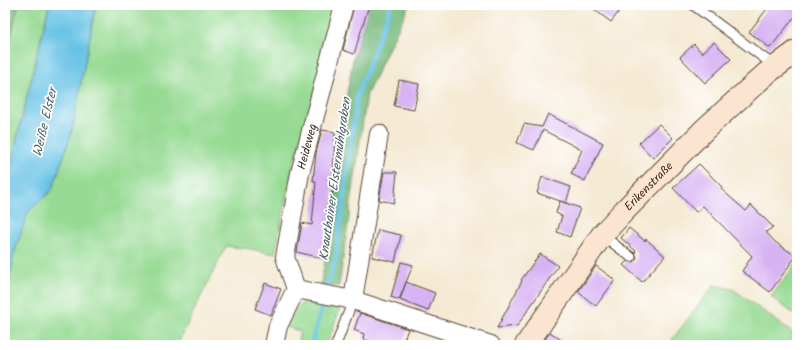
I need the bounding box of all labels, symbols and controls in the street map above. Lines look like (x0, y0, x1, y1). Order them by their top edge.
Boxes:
water label: Weiße Elster (27, 84, 64, 158)
water label: Knauthainer Elstermühlgraben (314, 95, 358, 262)
street label: Heideweg (292, 121, 323, 172)
street label: Erikenstraße (620, 157, 678, 216)

